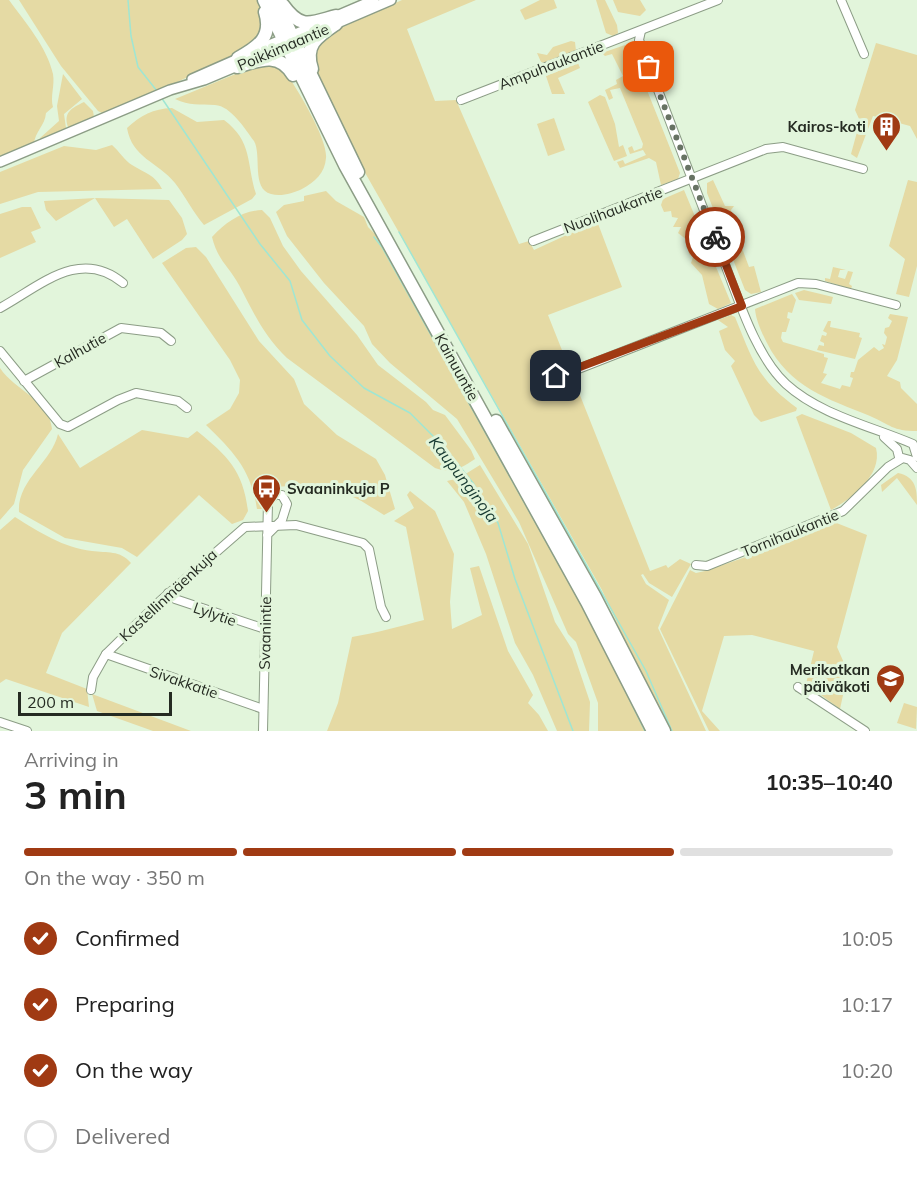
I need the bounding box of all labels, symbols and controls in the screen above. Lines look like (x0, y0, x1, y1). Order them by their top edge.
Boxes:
street label: Poikkimaantie (234, 19, 332, 75)
street label: Ampuhaukantie (496, 36, 606, 94)
pin (623, 41, 674, 92)
icon: bag (632, 50, 665, 83)
building icon: Kairos-koti (871, 110, 903, 152)
place label: Kairos-koti (788, 117, 866, 136)
street label: Nuolihaukantie (561, 182, 665, 238)
courier (685, 207, 745, 267)
icon: bike (699, 221, 732, 254)
street label: Kalhutie (51, 328, 109, 372)
street label: Kainuuntie (431, 330, 483, 404)
pin (530, 350, 581, 401)
icon: home (539, 359, 572, 392)
water label: Kaupunginoja (425, 432, 503, 526)
bus stop icon: Svaaninkuja P (250, 472, 282, 514)
place label: Svaaninkuja P (287, 479, 390, 498)
street label: Tornihaukantie (739, 505, 841, 561)
street label: Kastellinmäenkuja (115, 545, 221, 645)
street label: Svaanintie (255, 596, 275, 670)
street label: Lylytie (191, 598, 239, 630)
place label: Merikotkan päiväkoti (790, 660, 870, 696)
street label: Sivakkatie (147, 661, 221, 703)
school or university icon: Merikotkan päiväkoti (875, 662, 907, 704)
scale bar (18, 689, 172, 716)
text: 200 m (27, 692, 74, 712)
text: Arriving in (24, 747, 119, 772)
text: 10:35–10:40 (765, 768, 893, 796)
text: 3 min (24, 770, 127, 819)
text: On the way · 350 m (24, 865, 205, 890)
icon: check (24, 922, 57, 955)
text: Confirmed (75, 924, 180, 952)
text: 10:05 (840, 926, 893, 951)
icon: check (24, 988, 57, 1021)
text: Preparing (75, 990, 175, 1018)
text: 10:17 (840, 992, 893, 1017)
icon: check (24, 1054, 57, 1087)
text: On the way (75, 1056, 193, 1084)
text: 10:20 (840, 1058, 893, 1083)
text: Delivered (75, 1122, 170, 1150)

